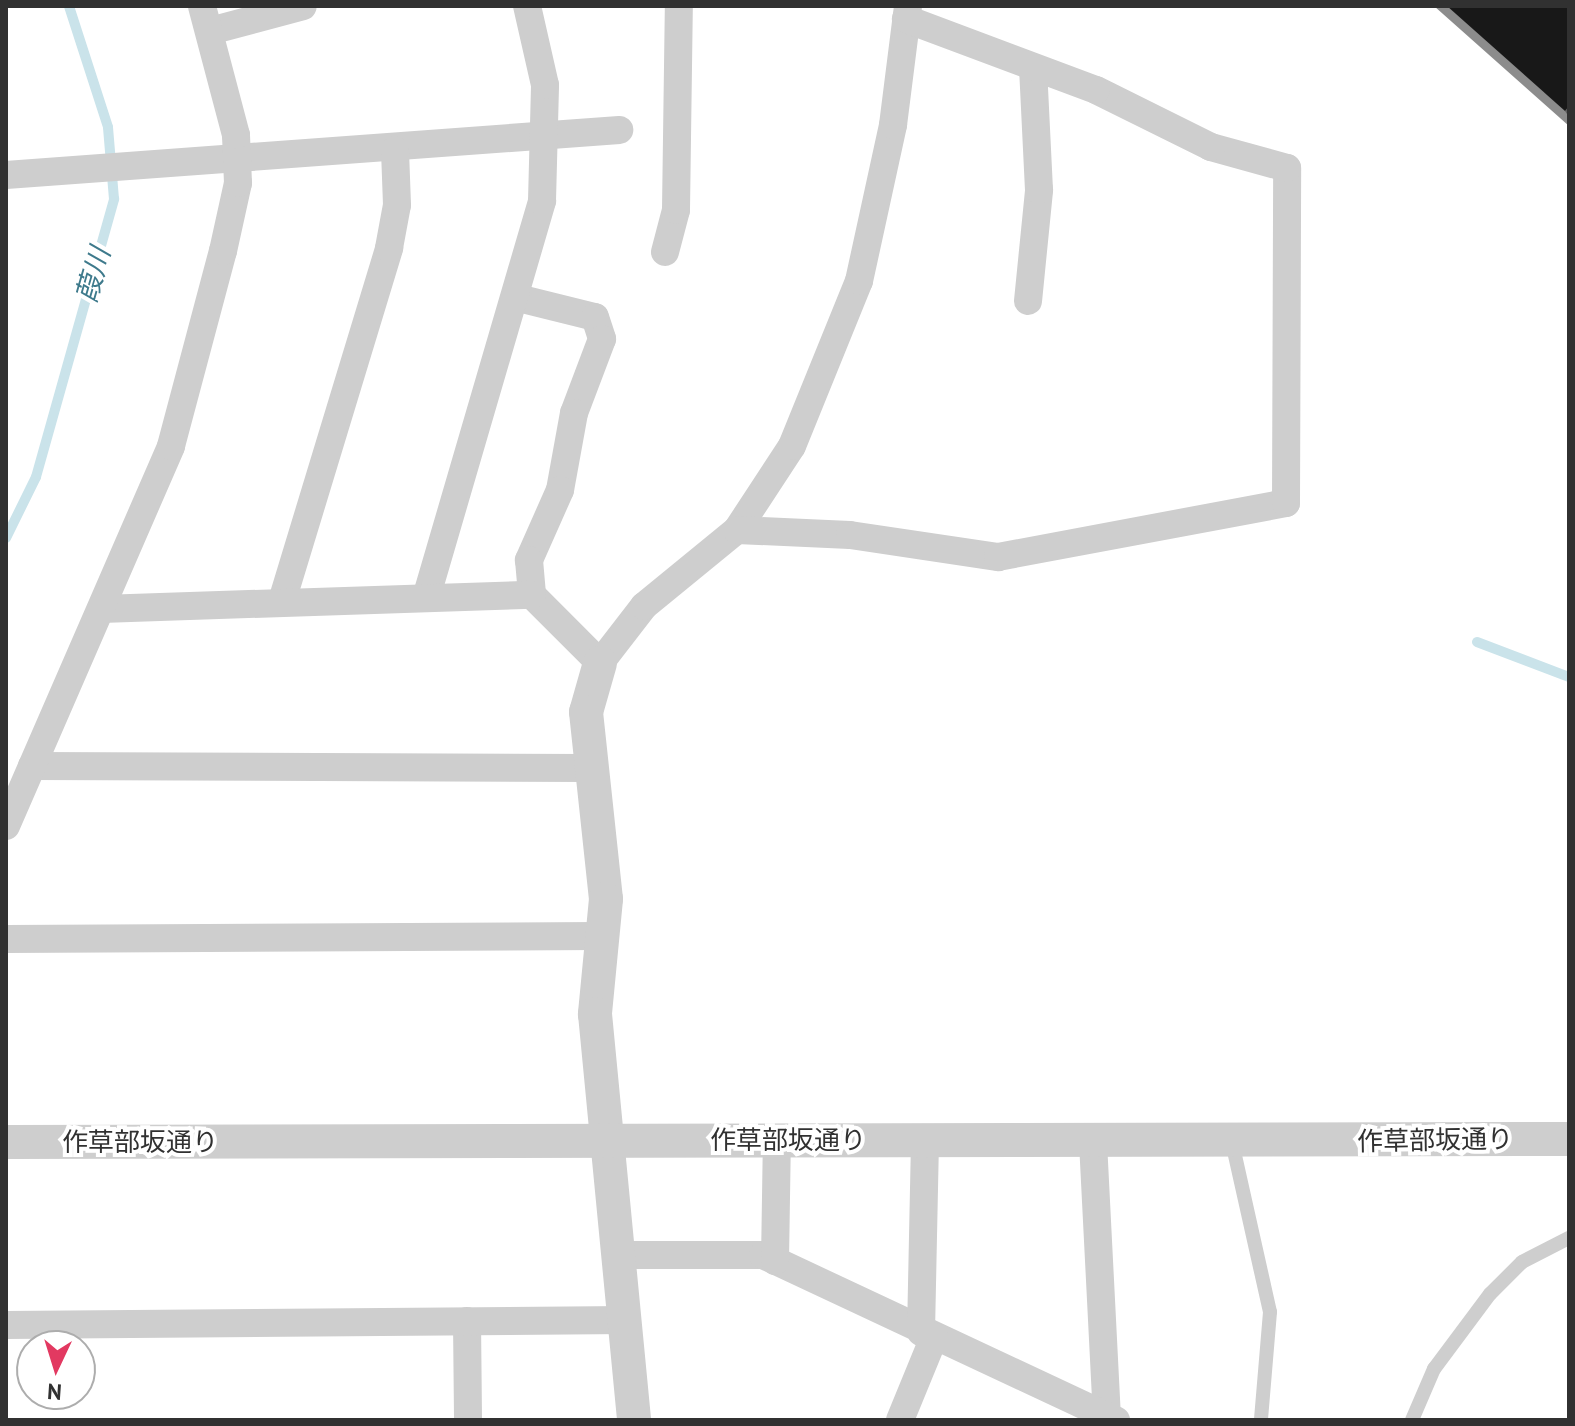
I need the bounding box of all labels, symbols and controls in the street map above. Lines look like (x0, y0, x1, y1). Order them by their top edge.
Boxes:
water label: 葭川 (69, 243, 117, 307)
street label: 作草部坂通り (1357, 1123, 1513, 1157)
street label: 作草部坂通り (710, 1124, 866, 1156)
street label: 作草部坂通り (62, 1126, 218, 1158)
north arrow (16, 1330, 96, 1410)
text: N (46, 1377, 63, 1406)

